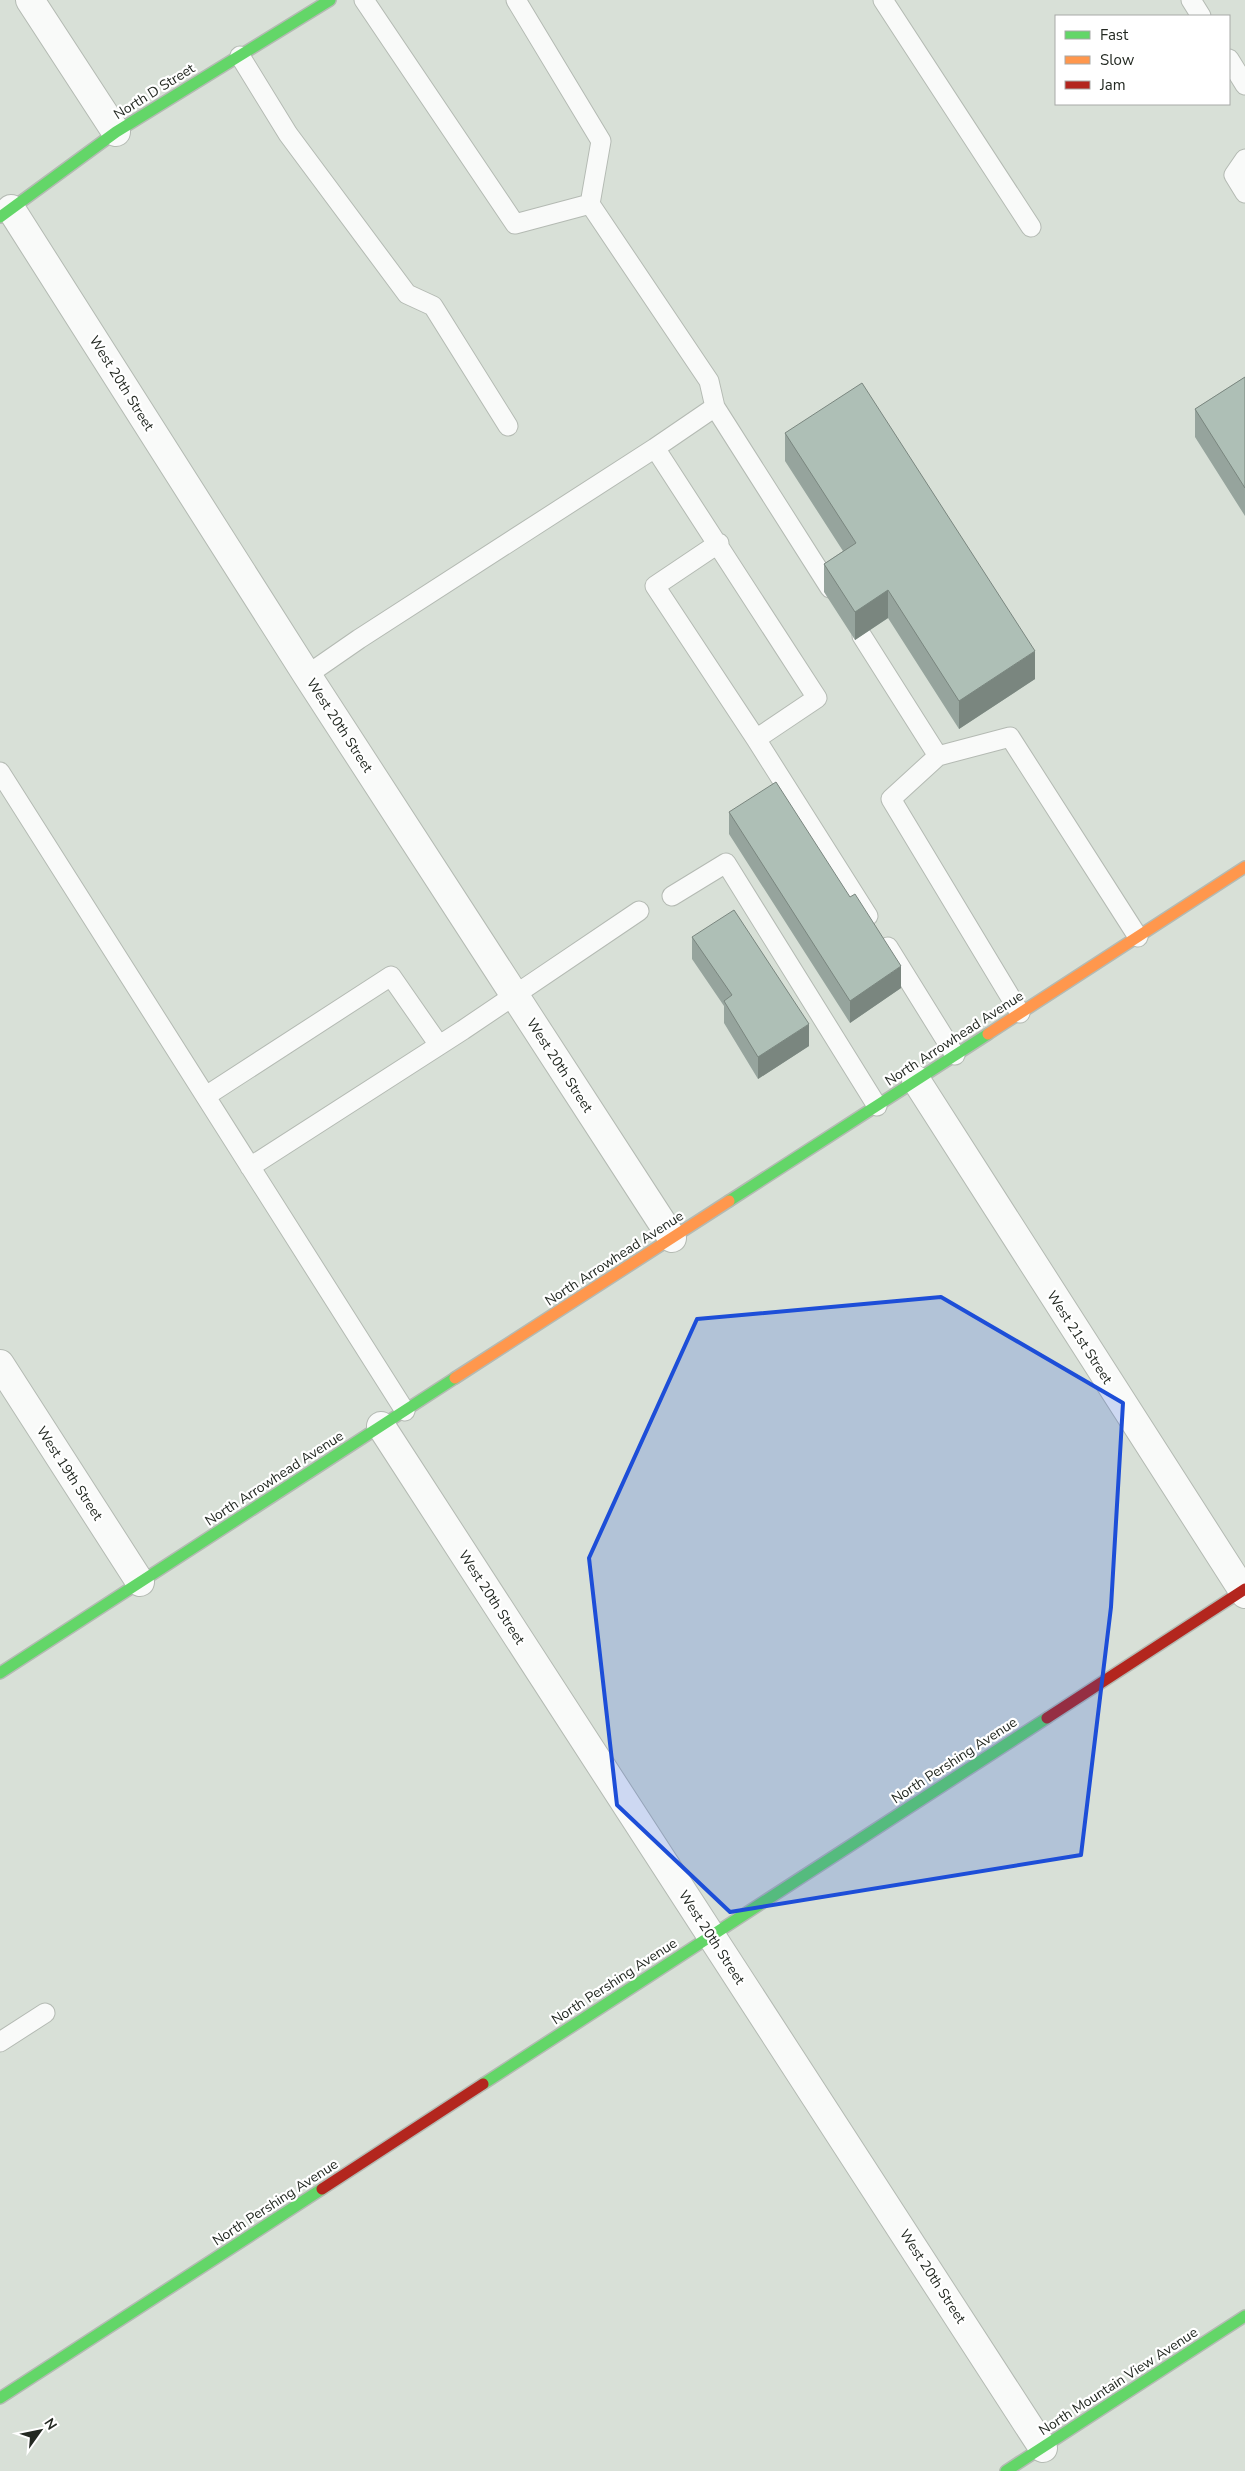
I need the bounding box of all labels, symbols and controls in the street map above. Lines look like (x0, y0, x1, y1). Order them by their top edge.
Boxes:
legend (1055, 15, 1230, 105)
text: Fast (1100, 25, 1129, 45)
text: Slow (1100, 50, 1135, 70)
street label: North D Street (110, 59, 198, 124)
text: Jam (1099, 75, 1126, 95)
street label: West 20th Street (85, 332, 158, 434)
street label: West 20th Street (302, 675, 377, 776)
street label: North Arrowhead Avenue (881, 986, 1027, 1090)
street label: West 20th Street (522, 1015, 597, 1116)
street label: North Arrowhead Avenue (541, 1206, 687, 1310)
street label: West 21st Street (1042, 1287, 1117, 1388)
street label: West 19th Street (32, 1423, 107, 1524)
street label: North Arrowhead Avenue (201, 1426, 347, 1530)
street label: West 20th Street (454, 1547, 529, 1648)
street label: North Pershing Avenue (888, 1713, 1021, 1808)
street label: West 20th Street (674, 1887, 749, 1988)
street label: North Pershing Avenue (548, 1934, 681, 2029)
street label: North Pershing Avenue (209, 2155, 342, 2250)
street label: West 20th Street (895, 2226, 970, 2327)
street label: North Mountain View Avenue (1035, 2323, 1201, 2440)
north arrow (15, 2406, 65, 2456)
text: N (40, 2415, 61, 2434)

